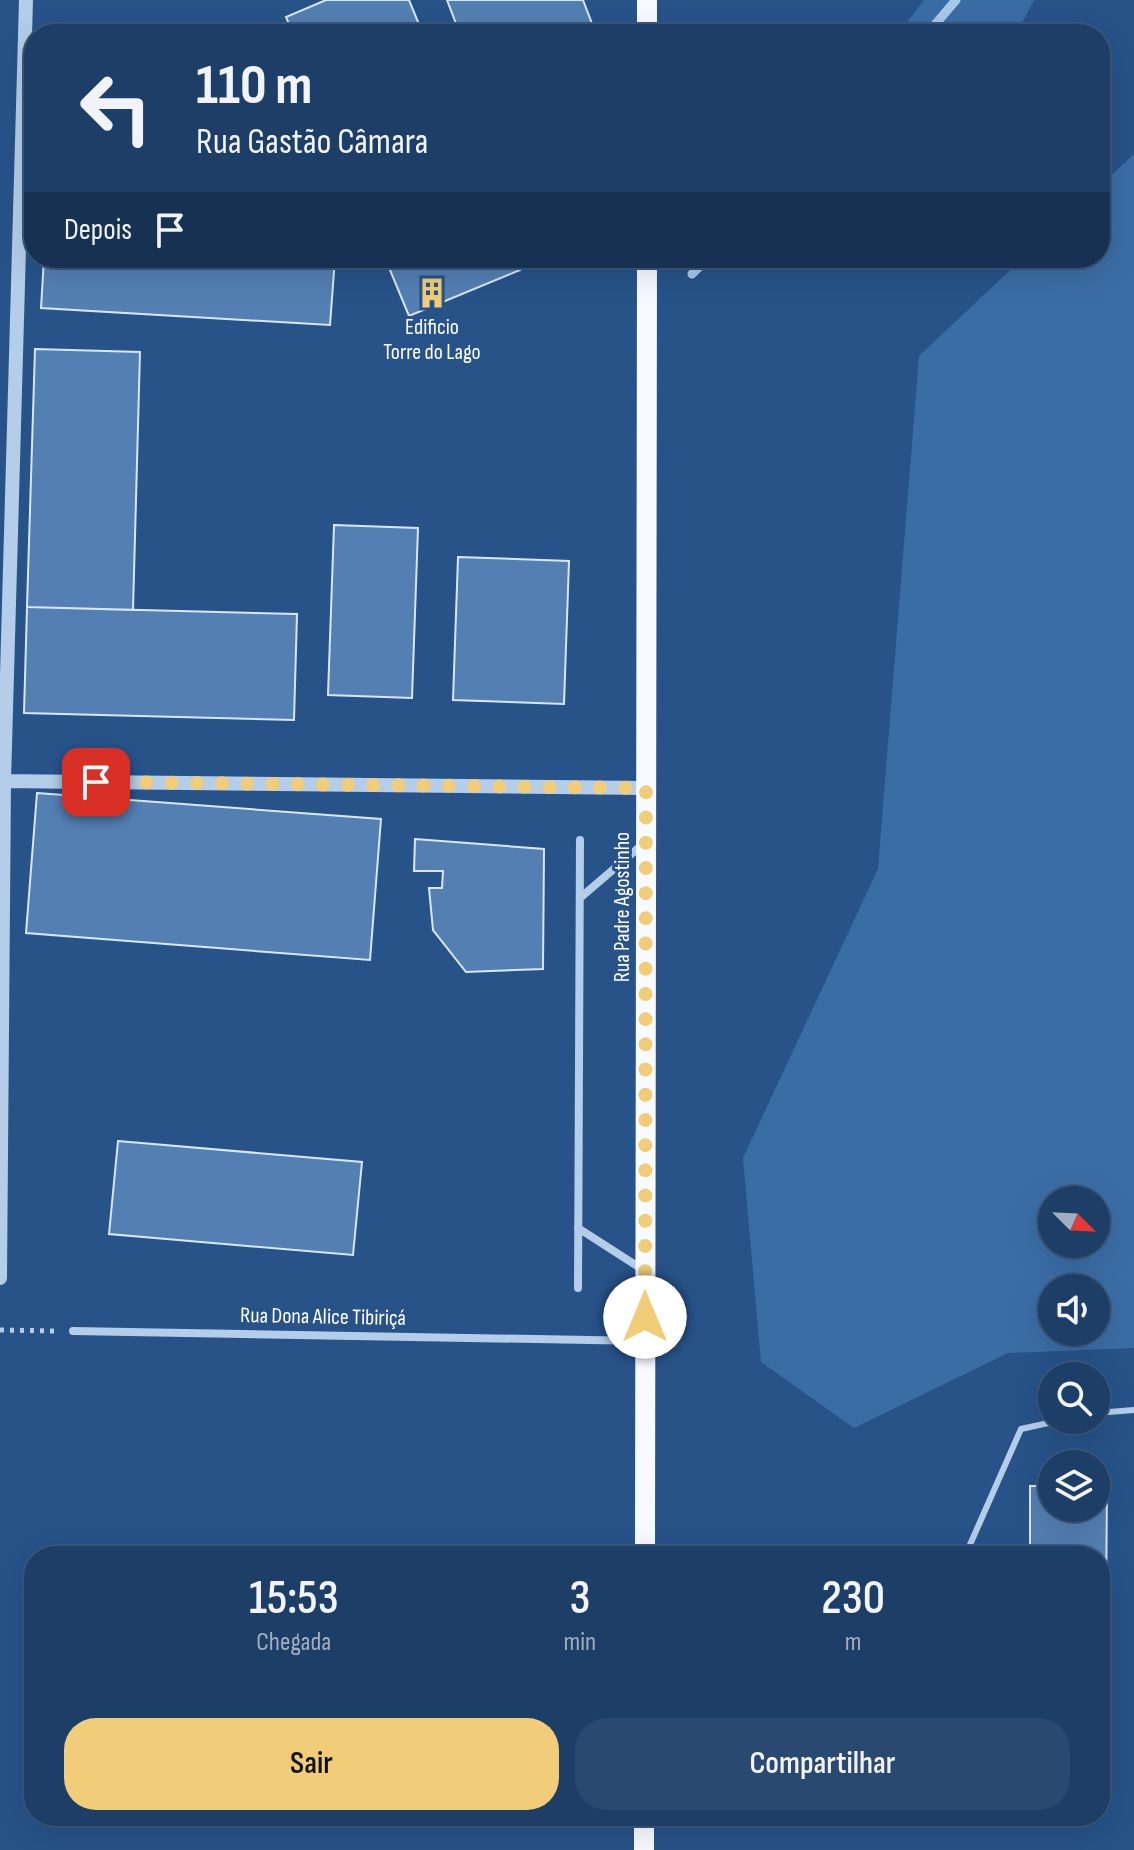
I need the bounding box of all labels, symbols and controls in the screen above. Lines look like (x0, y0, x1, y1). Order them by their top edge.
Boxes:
text: 110 m (196, 53, 312, 120)
icon: left (64, 56, 168, 160)
text: Rua Gastão Câmara (196, 121, 428, 164)
icon: arrive (148, 208, 192, 252)
text: Depois (64, 212, 132, 248)
building icon: Edificio Torre do Lago (415, 276, 449, 310)
place label: Edificio Torre do Lago (383, 314, 481, 366)
pin (62, 748, 130, 816)
icon: arrive (74, 760, 118, 804)
street label: Rua Padre Agostinho (609, 832, 636, 982)
north arrow (1038, 1186, 1110, 1258)
map controls (1038, 1186, 1110, 1522)
button: sound (1038, 1274, 1110, 1346)
position arrow (603, 1275, 687, 1359)
street label: Rua Dona Alice Tibiriçá (240, 1302, 406, 1332)
button: search (1038, 1362, 1110, 1434)
button: layers (1038, 1450, 1110, 1522)
text: 15:53 (249, 1570, 339, 1627)
text: 3 (569, 1570, 590, 1627)
text: 230 (821, 1570, 885, 1627)
text: Chegada (256, 1627, 331, 1658)
text: min (564, 1627, 596, 1658)
text: m (845, 1627, 861, 1658)
button: Sair (64, 1718, 559, 1810)
button: Compartilhar (575, 1718, 1070, 1810)

